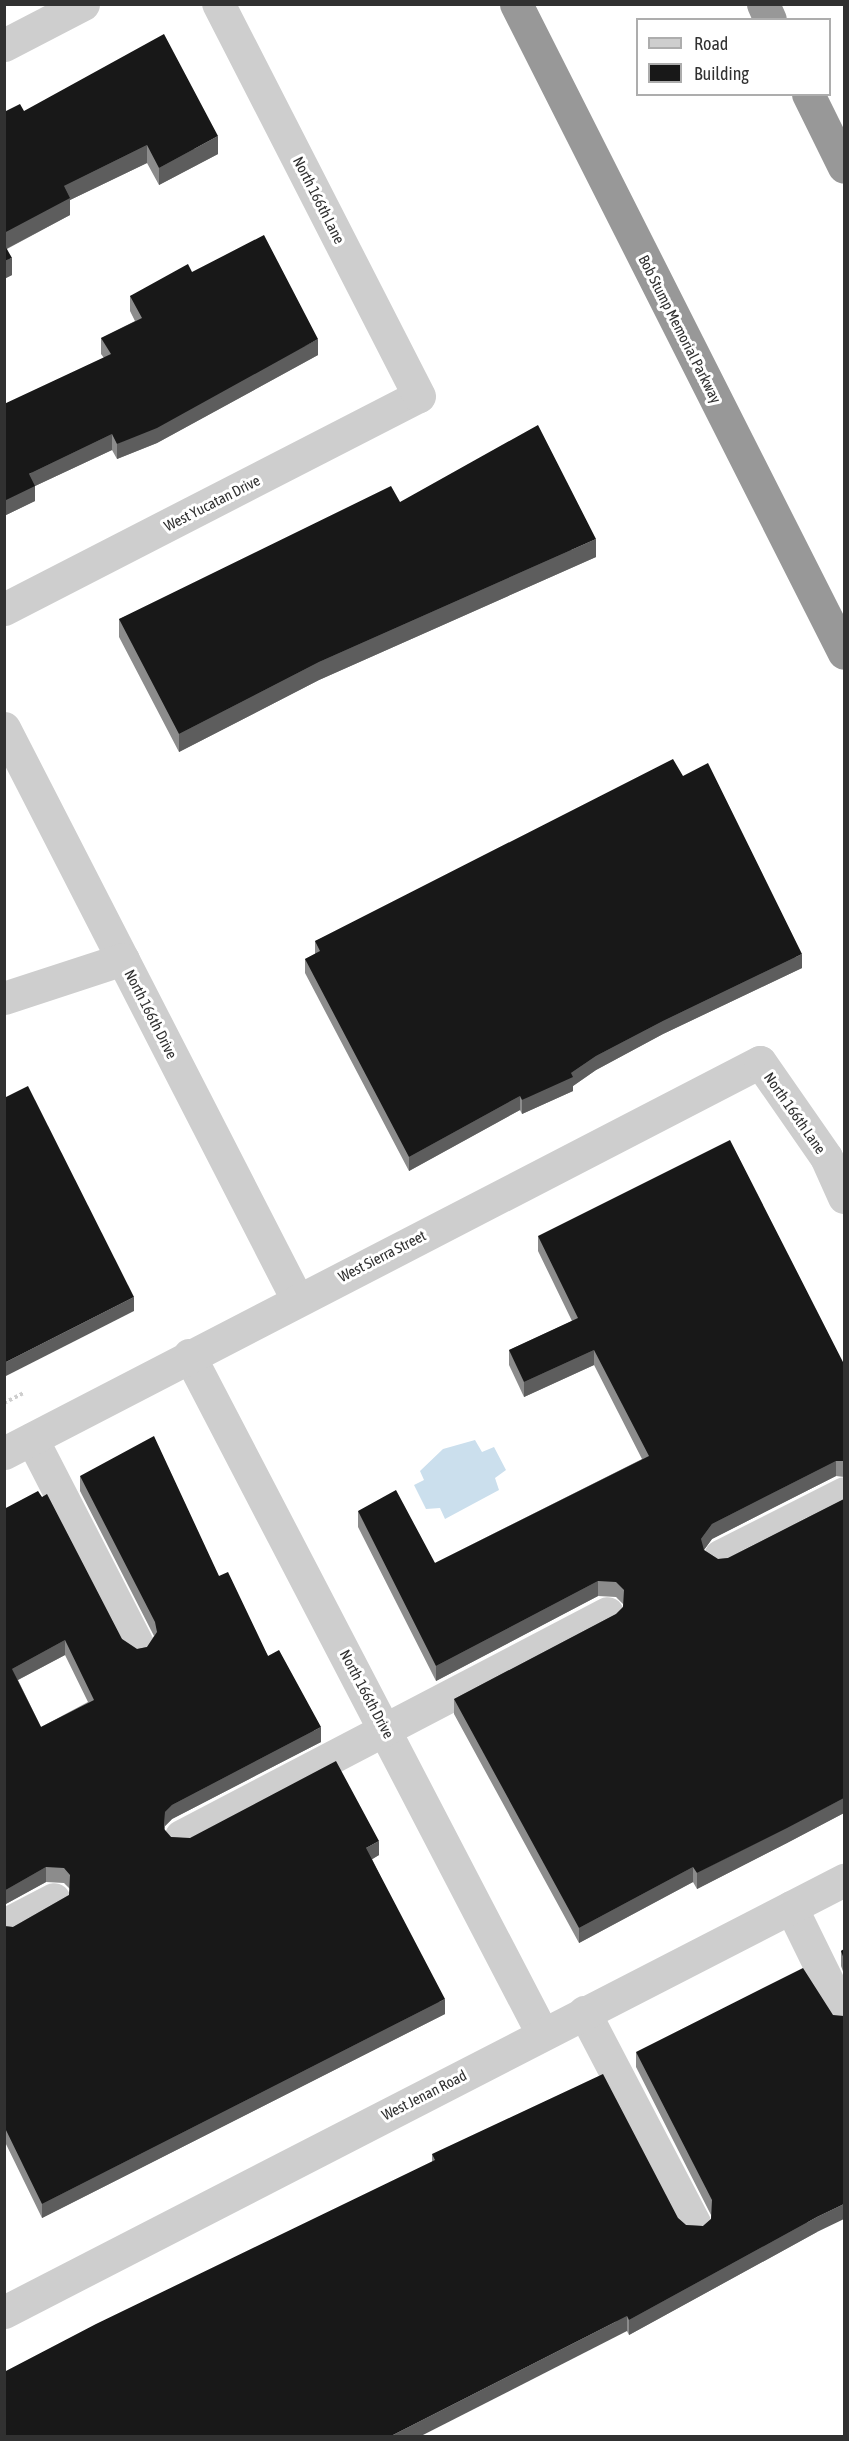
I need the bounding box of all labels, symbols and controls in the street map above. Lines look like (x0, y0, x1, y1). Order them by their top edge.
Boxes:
legend (636, 18, 831, 96)
text: Road (694, 33, 728, 54)
text: Building (694, 63, 749, 84)
street label: North 166th Lane (289, 153, 349, 247)
street label: Bob Stump Memorial Parkway (635, 252, 725, 406)
street label: West Yucatan Drive (161, 471, 263, 535)
street label: North 166th Drive (121, 966, 181, 1062)
street label: North 166th Lane (760, 1069, 830, 1157)
street label: West Sierra Street (335, 1226, 429, 1286)
street label: North 166th Drive (336, 1647, 398, 1741)
street label: West Jenan Road (379, 2066, 469, 2124)

